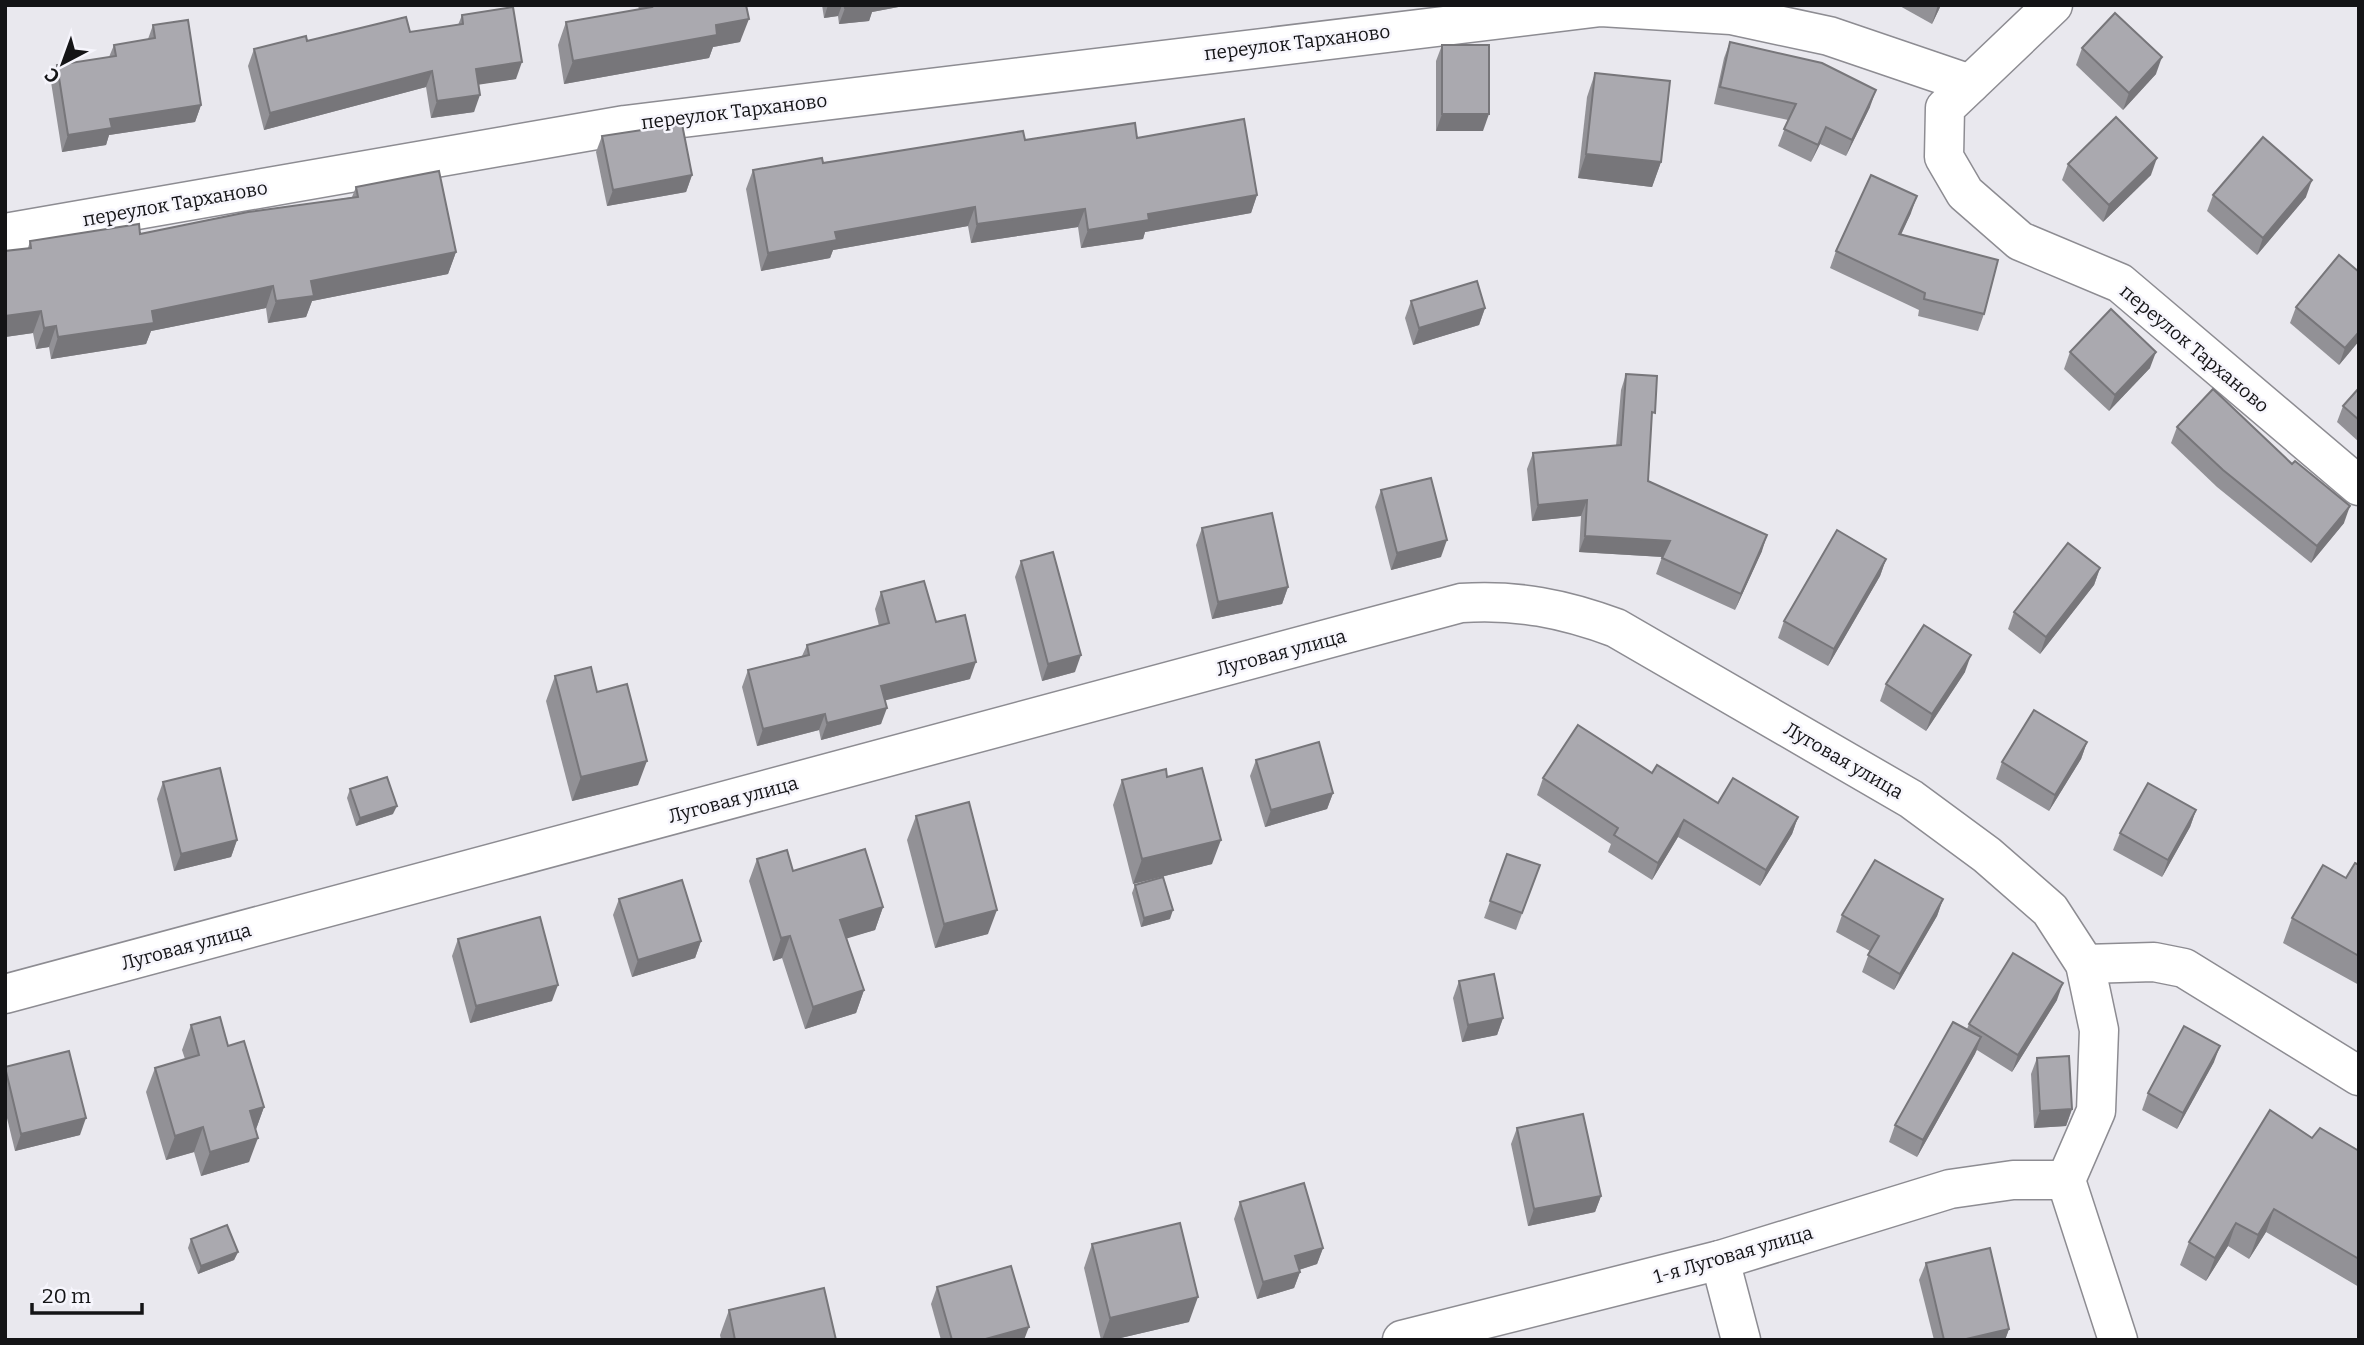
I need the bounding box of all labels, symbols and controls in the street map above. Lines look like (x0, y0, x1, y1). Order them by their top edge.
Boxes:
street label: переулок Тарханово (1203, 20, 1391, 65)
north arrow (28, 28, 98, 98)
text: С (40, 63, 64, 88)
street label: переулок Тарханово (640, 89, 828, 134)
street label: переулок Тарханово (81, 176, 269, 231)
street label: переулок Тарханово (2116, 279, 2274, 417)
street label: Луговая улица (1214, 624, 1349, 681)
street label: Луговая улица (1780, 717, 1908, 804)
street label: Луговая улица (666, 771, 801, 828)
street label: Луговая улица (119, 918, 254, 975)
street label: 1-я Луговая улица (1651, 1221, 1816, 1288)
scale bar (32, 1272, 142, 1316)
text: 20 m (42, 1283, 91, 1309)

